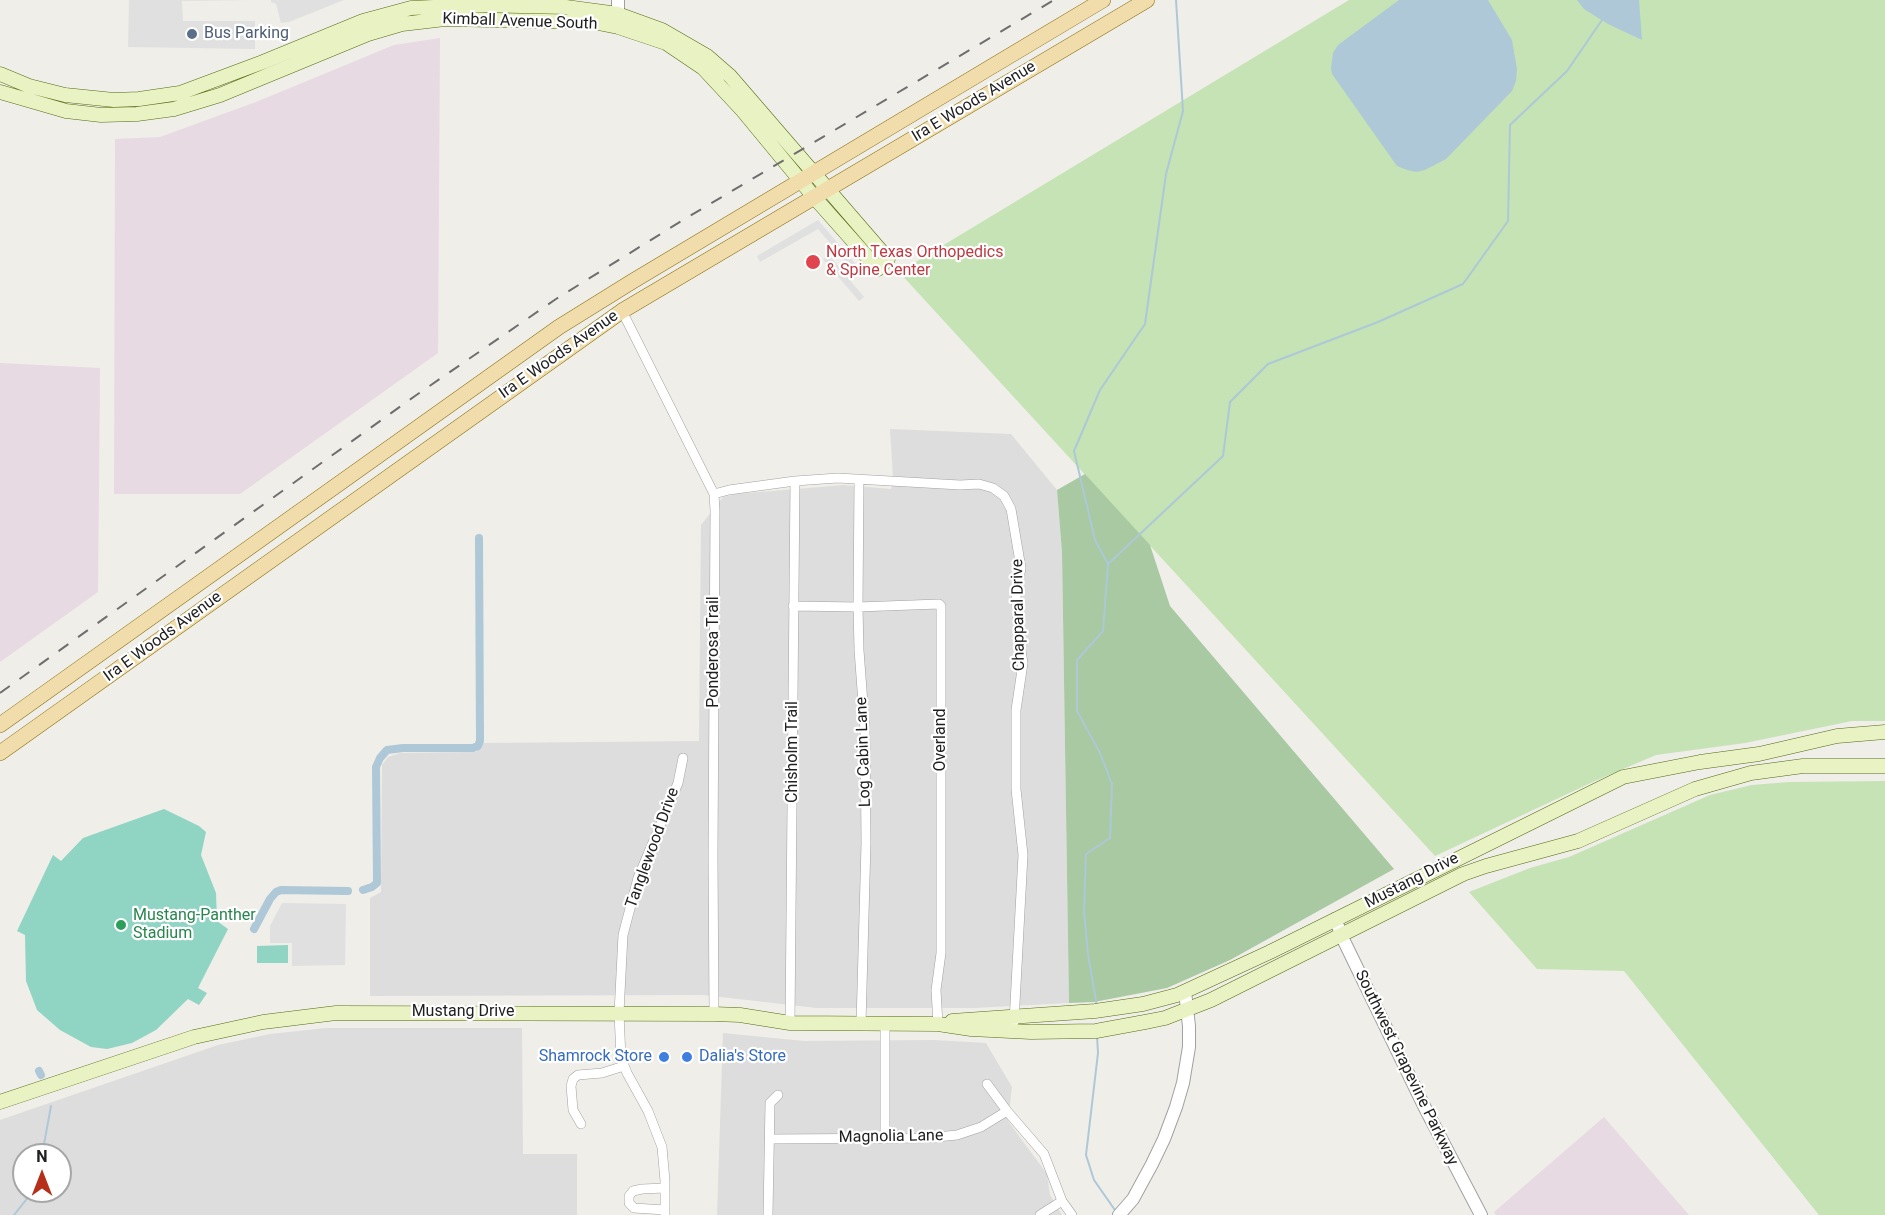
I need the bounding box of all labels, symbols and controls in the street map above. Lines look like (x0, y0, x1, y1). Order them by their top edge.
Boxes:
street label: Kimball Avenue South (442, 10, 598, 34)
place label: Bus Parking (204, 24, 289, 44)
marker: Bus Parking (185, 27, 199, 41)
street label: Ira E Woods Avenue (909, 57, 1039, 147)
place label: North Texas Orthopedics & Spine Center (826, 243, 1004, 281)
marker: North Texas Orthopedics & Spine Center (804, 253, 822, 271)
street label: Ira E Woods Avenue (496, 307, 622, 403)
street label: Chapparal Drive (1008, 559, 1030, 671)
street label: Ira E Woods Avenue (100, 588, 226, 686)
street label: Ponderosa Trail (704, 596, 724, 708)
street label: Log Cabin Lane (852, 697, 876, 807)
street label: Chisholm Trail (783, 701, 803, 803)
street label: Overland (931, 708, 951, 772)
street label: Tanglewood Drive (622, 785, 684, 911)
street label: Mustang Drive (1362, 849, 1462, 913)
place label: Mustang-Panther Stadium (133, 906, 256, 944)
marker: Mustang-Panther Stadium (114, 918, 128, 932)
street label: Southwest Grapevine Parkway (1350, 967, 1462, 1169)
street label: Mustang Drive (412, 1002, 514, 1022)
place label: Shamrock Store (539, 1047, 652, 1067)
place label: Dalia's Store (699, 1047, 786, 1067)
marker: Shamrock Store (657, 1050, 671, 1064)
marker: Dalia's Store (680, 1050, 694, 1064)
street label: Magnolia Lane (838, 1126, 944, 1148)
north arrow (12, 1143, 72, 1203)
text: N (36, 1147, 48, 1166)

